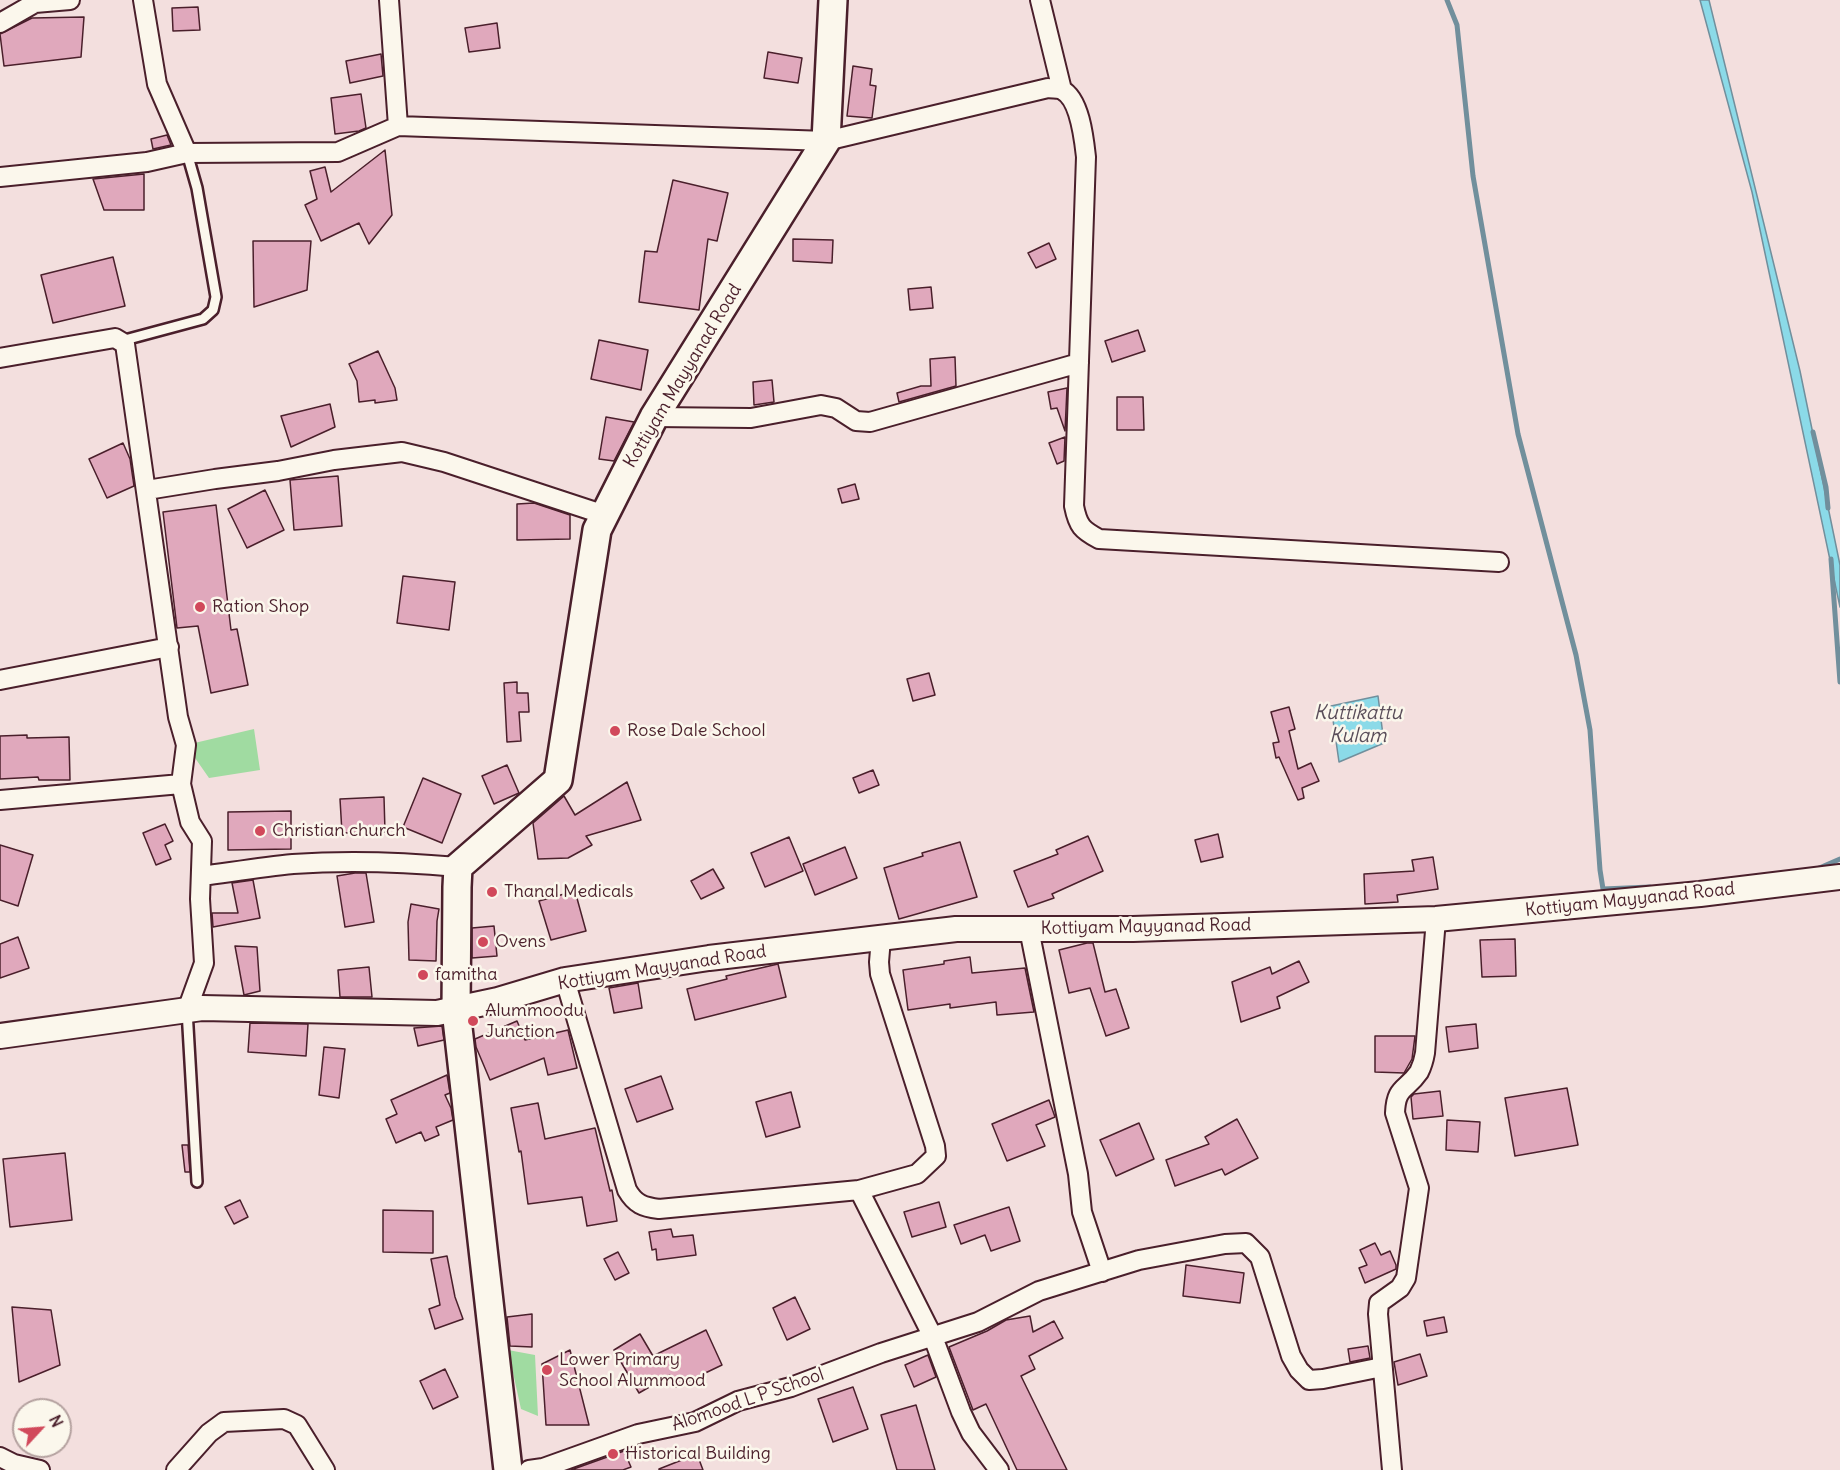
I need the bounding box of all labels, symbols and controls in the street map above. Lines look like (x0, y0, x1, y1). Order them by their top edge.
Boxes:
street label: Kottiyam Mayyanad Road (619, 280, 747, 472)
place label: Ration Shop (212, 596, 309, 618)
marker: Ration Shop (193, 600, 207, 614)
water label: Kuttikattu Kulam (1314, 701, 1402, 748)
place label: Rose Dale School (627, 720, 765, 742)
marker: Rose Dale School (608, 724, 622, 738)
place label: Christian church (272, 820, 406, 842)
marker: Christian church (253, 824, 267, 838)
street label: Kottiyam Mayyanad Road (1524, 878, 1736, 922)
place label: Thanal Medicals (504, 881, 633, 903)
marker: Thanal Medicals (485, 885, 499, 899)
street label: Kottiyam Mayyanad Road (1040, 914, 1252, 940)
place label: Ovens (495, 931, 546, 953)
marker: Ovens (476, 935, 490, 949)
street label: Kottiyam Mayyanad Road (556, 941, 768, 995)
place label: famitha (435, 964, 497, 986)
marker: famitha (416, 968, 430, 982)
place label: Alummoodu Junction (485, 1000, 584, 1042)
marker: Alummoodu Junction (466, 1014, 480, 1028)
place label: Lower Primary School Alummood (559, 1349, 706, 1392)
marker: Lower Primary School Alummood (540, 1363, 554, 1377)
street label: Alomood L P School (669, 1364, 827, 1436)
north arrow (12, 1398, 72, 1458)
text: N (45, 1412, 68, 1430)
place label: Historical Building (625, 1443, 771, 1465)
marker: Historical Building (606, 1447, 620, 1461)

